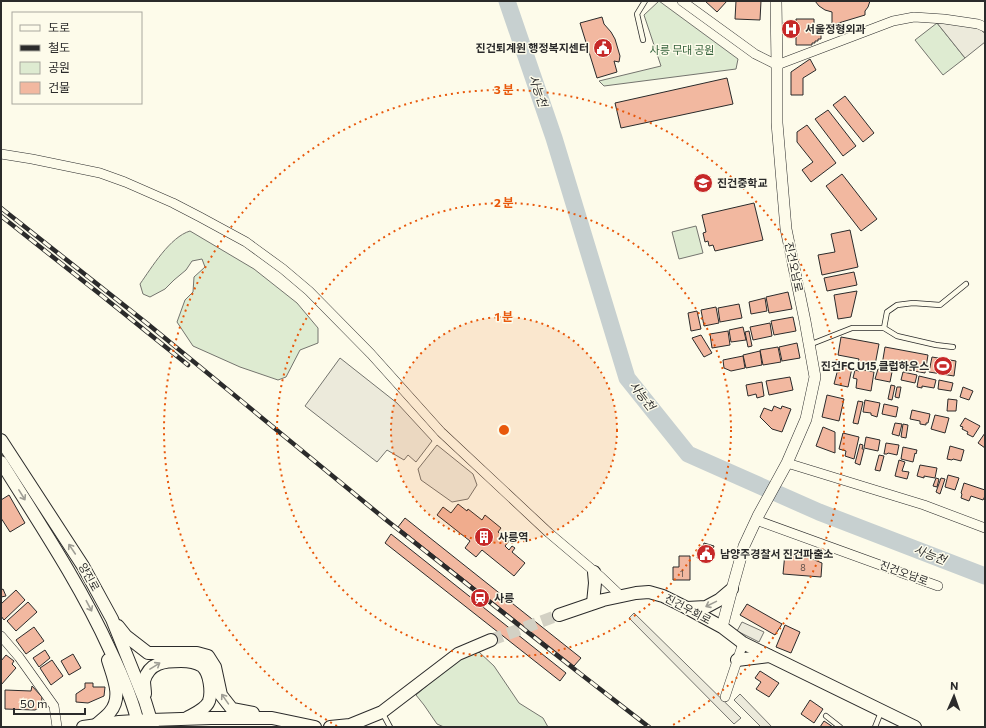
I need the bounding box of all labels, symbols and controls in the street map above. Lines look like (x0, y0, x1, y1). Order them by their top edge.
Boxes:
legend (12, 12, 142, 104)
hospital icon: 서울정형외과 (780, 18, 802, 40)
text: 도로 (48, 20, 70, 34)
place label: 서울정형외과 (805, 22, 866, 35)
public building icon: 진건퇴계원 행정복지센터 (592, 37, 614, 59)
text: 철도 (48, 40, 70, 54)
place label: 진건퇴계원 행정복지센터 (476, 41, 589, 54)
park label: 사릉 무대 공원 (650, 43, 714, 56)
text: 공원 (48, 60, 70, 74)
water label: 사능천 (527, 73, 552, 110)
text: 건물 (48, 80, 70, 94)
text: 3 분 (494, 82, 514, 96)
school or university icon: 진건중학교 (692, 172, 714, 194)
place label: 진건중학교 (717, 176, 768, 189)
text: 2 분 (494, 195, 514, 209)
street label: 진건오남로 (783, 241, 806, 293)
text: 1 분 (495, 309, 513, 323)
sports icon: 진건FC U15 클럽하우스 (932, 355, 954, 377)
place label: 진건FC U15 클럽하우스 (821, 359, 929, 372)
water label: 사능천 (627, 378, 660, 414)
centre of rings (497, 423, 511, 437)
one-way arrow (18, 489, 26, 501)
building icon: 사릉역 (473, 526, 495, 548)
place label: 사릉역 (498, 530, 528, 543)
water label: 사능천 (912, 542, 950, 567)
public building icon: 남양주경찰서 진건파출소 (695, 543, 717, 565)
one-way arrow (68, 544, 76, 555)
place label: 남양주경찰서 진건파출소 (720, 547, 833, 560)
street label: 진건오남로 (878, 558, 930, 587)
street label: 양진로 (76, 560, 102, 593)
house number: 8 (800, 562, 806, 573)
house number: 1 (680, 568, 684, 579)
station icon: 사릉 (469, 587, 491, 609)
place label: 사릉 (494, 591, 514, 604)
street label: 진건우회로 (663, 591, 714, 626)
one-way arrow (85, 600, 93, 612)
one-way arrow (706, 601, 718, 608)
one-way arrow (150, 662, 161, 671)
north arrow (934, 676, 974, 716)
text: N (950, 679, 959, 692)
scale bar (14, 690, 85, 716)
one-way arrow (221, 693, 229, 704)
text: 50 m (20, 696, 48, 710)

